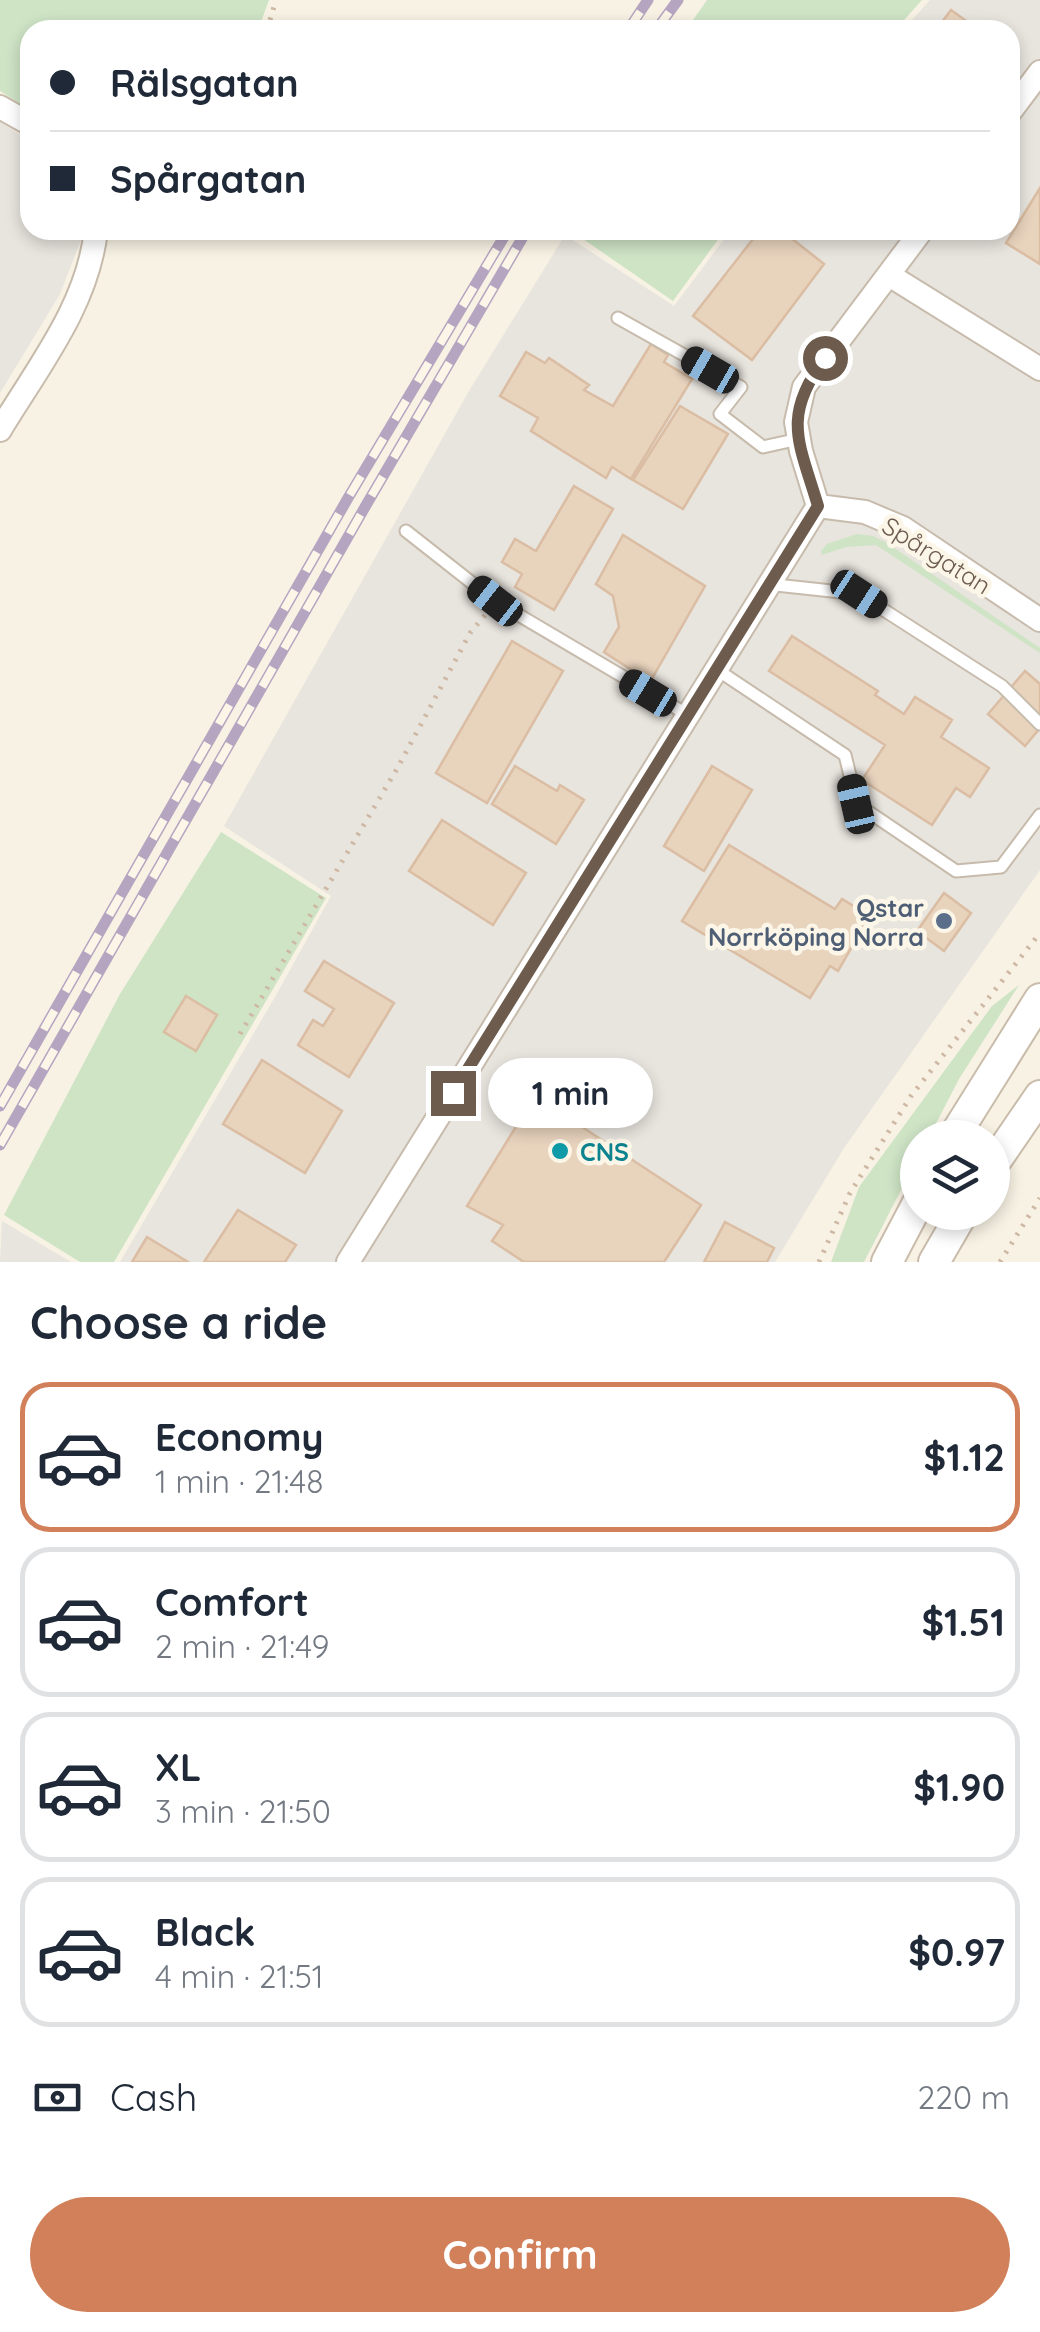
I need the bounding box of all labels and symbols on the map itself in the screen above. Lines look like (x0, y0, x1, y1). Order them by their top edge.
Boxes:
route start (803, 336, 848, 381)
car (677, 342, 743, 398)
street label: Spårgatan (877, 509, 997, 601)
car (826, 565, 892, 623)
car (462, 571, 528, 631)
car (615, 665, 681, 721)
car (835, 771, 877, 837)
place label: Qstar Norrköping Norra (708, 892, 924, 952)
marker: Qstar Norrköping Norra (933, 910, 955, 932)
callout: 1 min (488, 1058, 653, 1128)
route end (431, 1071, 476, 1116)
place label: CNS (580, 1136, 629, 1167)
marker: CNS (549, 1140, 571, 1162)

